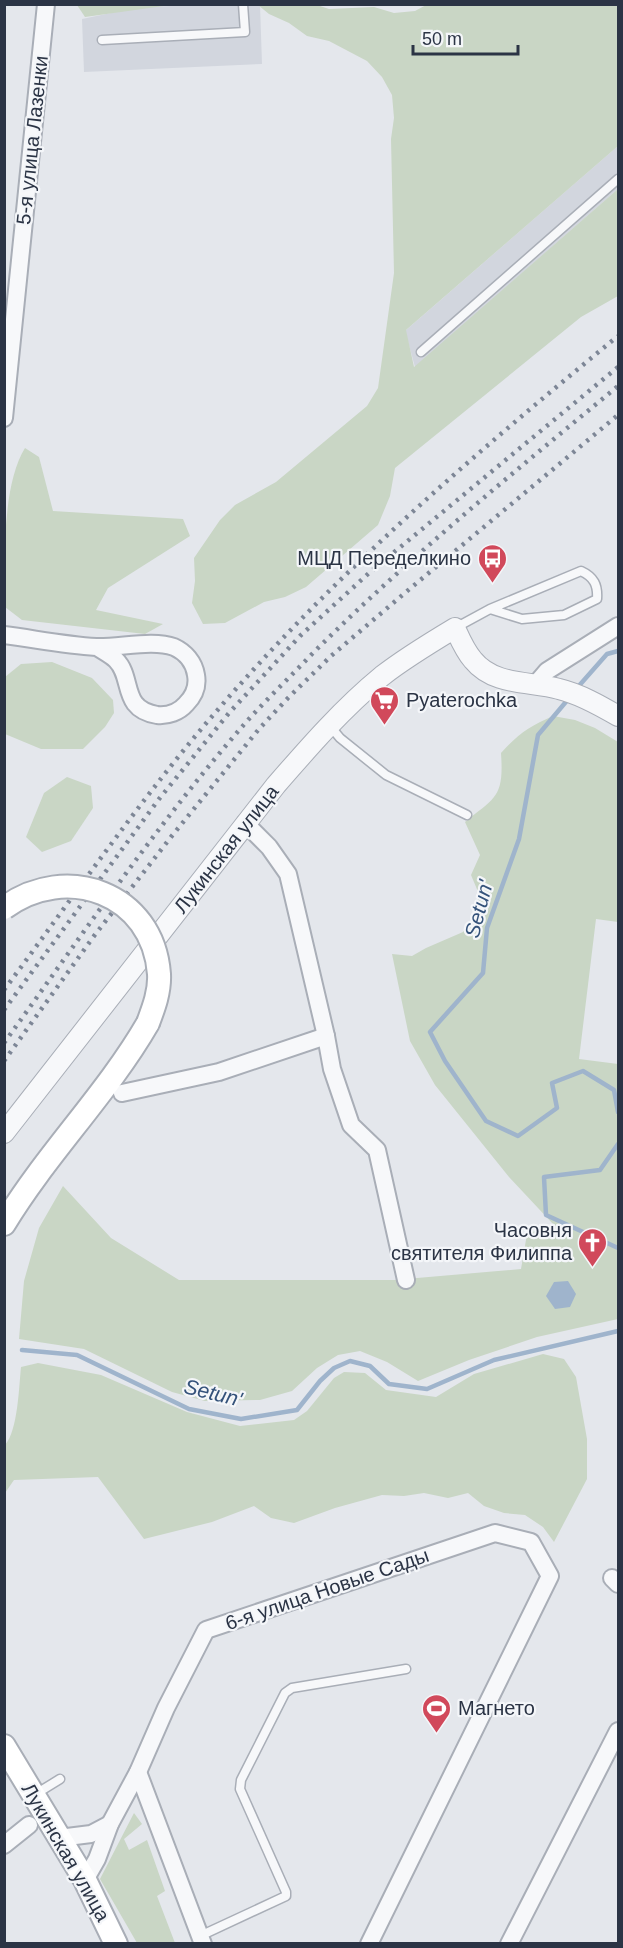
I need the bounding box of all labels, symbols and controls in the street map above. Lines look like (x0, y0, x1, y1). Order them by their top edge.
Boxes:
scale bar (413, 18, 518, 56)
text: 50 m (422, 29, 462, 49)
street label: 5-я улица Лазенки (12, 54, 52, 226)
bus stop icon: МЦД Переделкино (476, 542, 508, 584)
place label: МЦД Переделкино (297, 547, 471, 569)
supermarket icon: Pyaterochka (369, 684, 401, 726)
place label: Pyaterochka (406, 689, 518, 711)
street label: Лукинская улица (169, 780, 283, 917)
water label: Setun' (460, 876, 498, 940)
place label: Часовня святителя Филиппа (391, 1219, 573, 1264)
church icon: Часовня святителя Филиппа (577, 1226, 609, 1268)
water label: Setun' (182, 1374, 245, 1411)
street label: 6-я улица Новые Сады (222, 1544, 432, 1634)
sports icon: Магнето (421, 1692, 453, 1734)
place label: Магнето (458, 1697, 535, 1719)
street label: Лукинская улица (17, 1779, 115, 1926)

